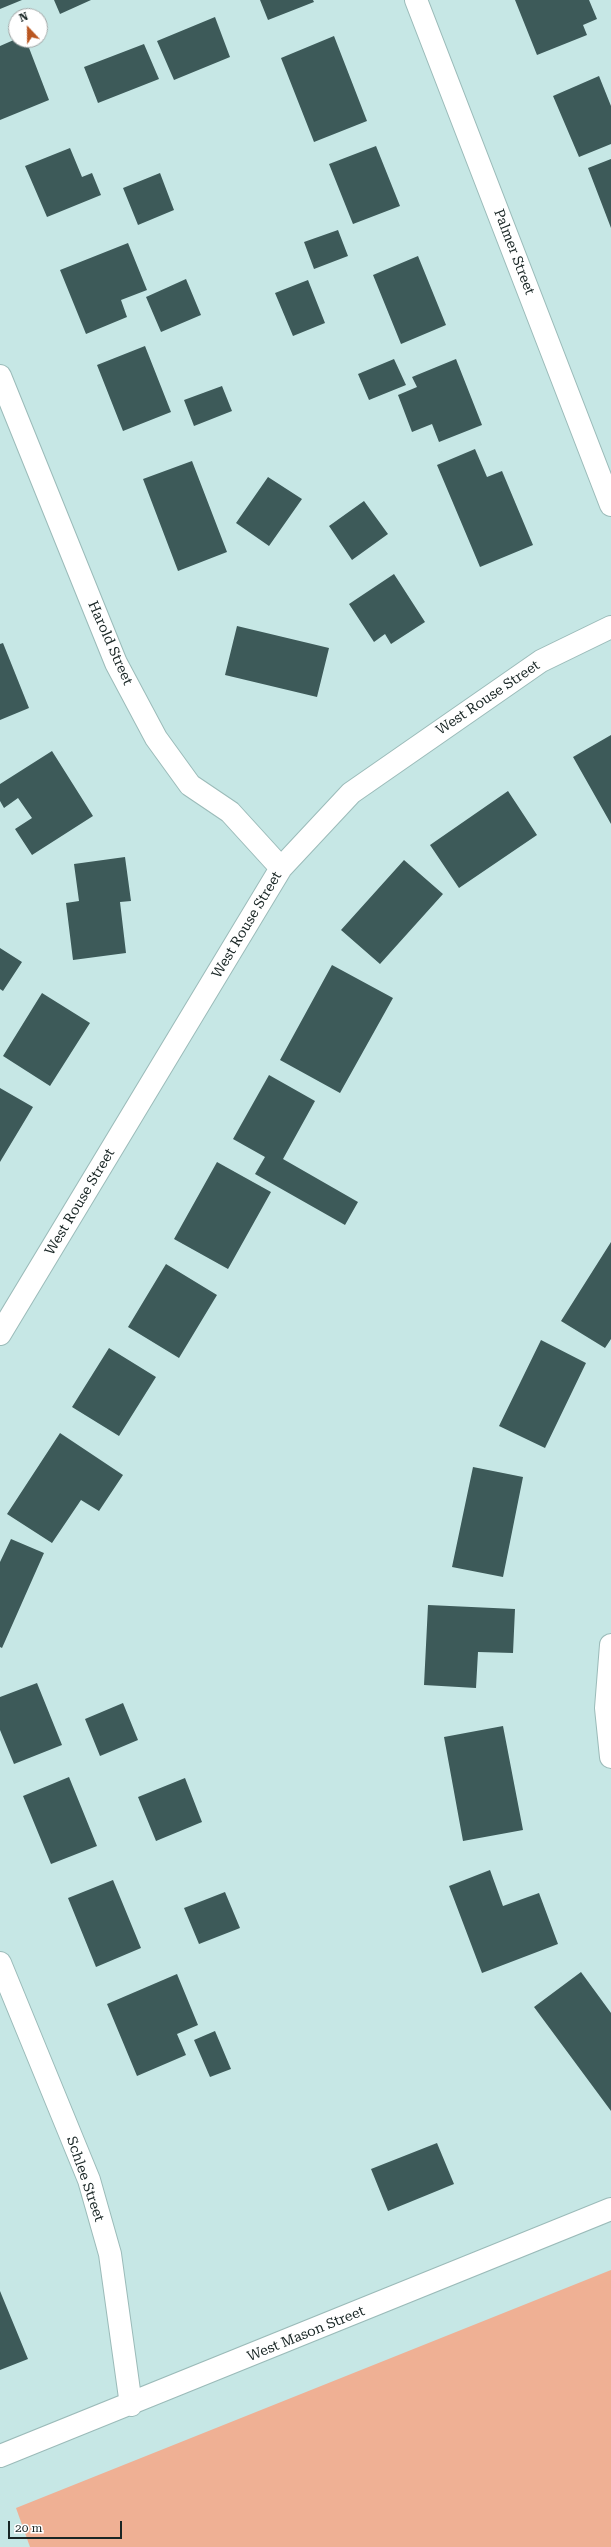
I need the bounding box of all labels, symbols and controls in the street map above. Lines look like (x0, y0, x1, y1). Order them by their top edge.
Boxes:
north arrow (8, 8, 48, 48)
text: N (17, 10, 30, 25)
street label: Palmer Street (490, 207, 538, 297)
street label: Harold Street (84, 598, 136, 688)
street label: West Rouse Street (433, 657, 543, 739)
street label: West Rouse Street (209, 869, 285, 981)
street label: West Rouse Street (42, 1146, 118, 1258)
street label: Schlee Street (63, 2134, 107, 2224)
street label: West Mason Street (245, 2303, 367, 2365)
scale bar (10, 2513, 124, 2539)
text: 20 m (15, 2521, 42, 2535)

